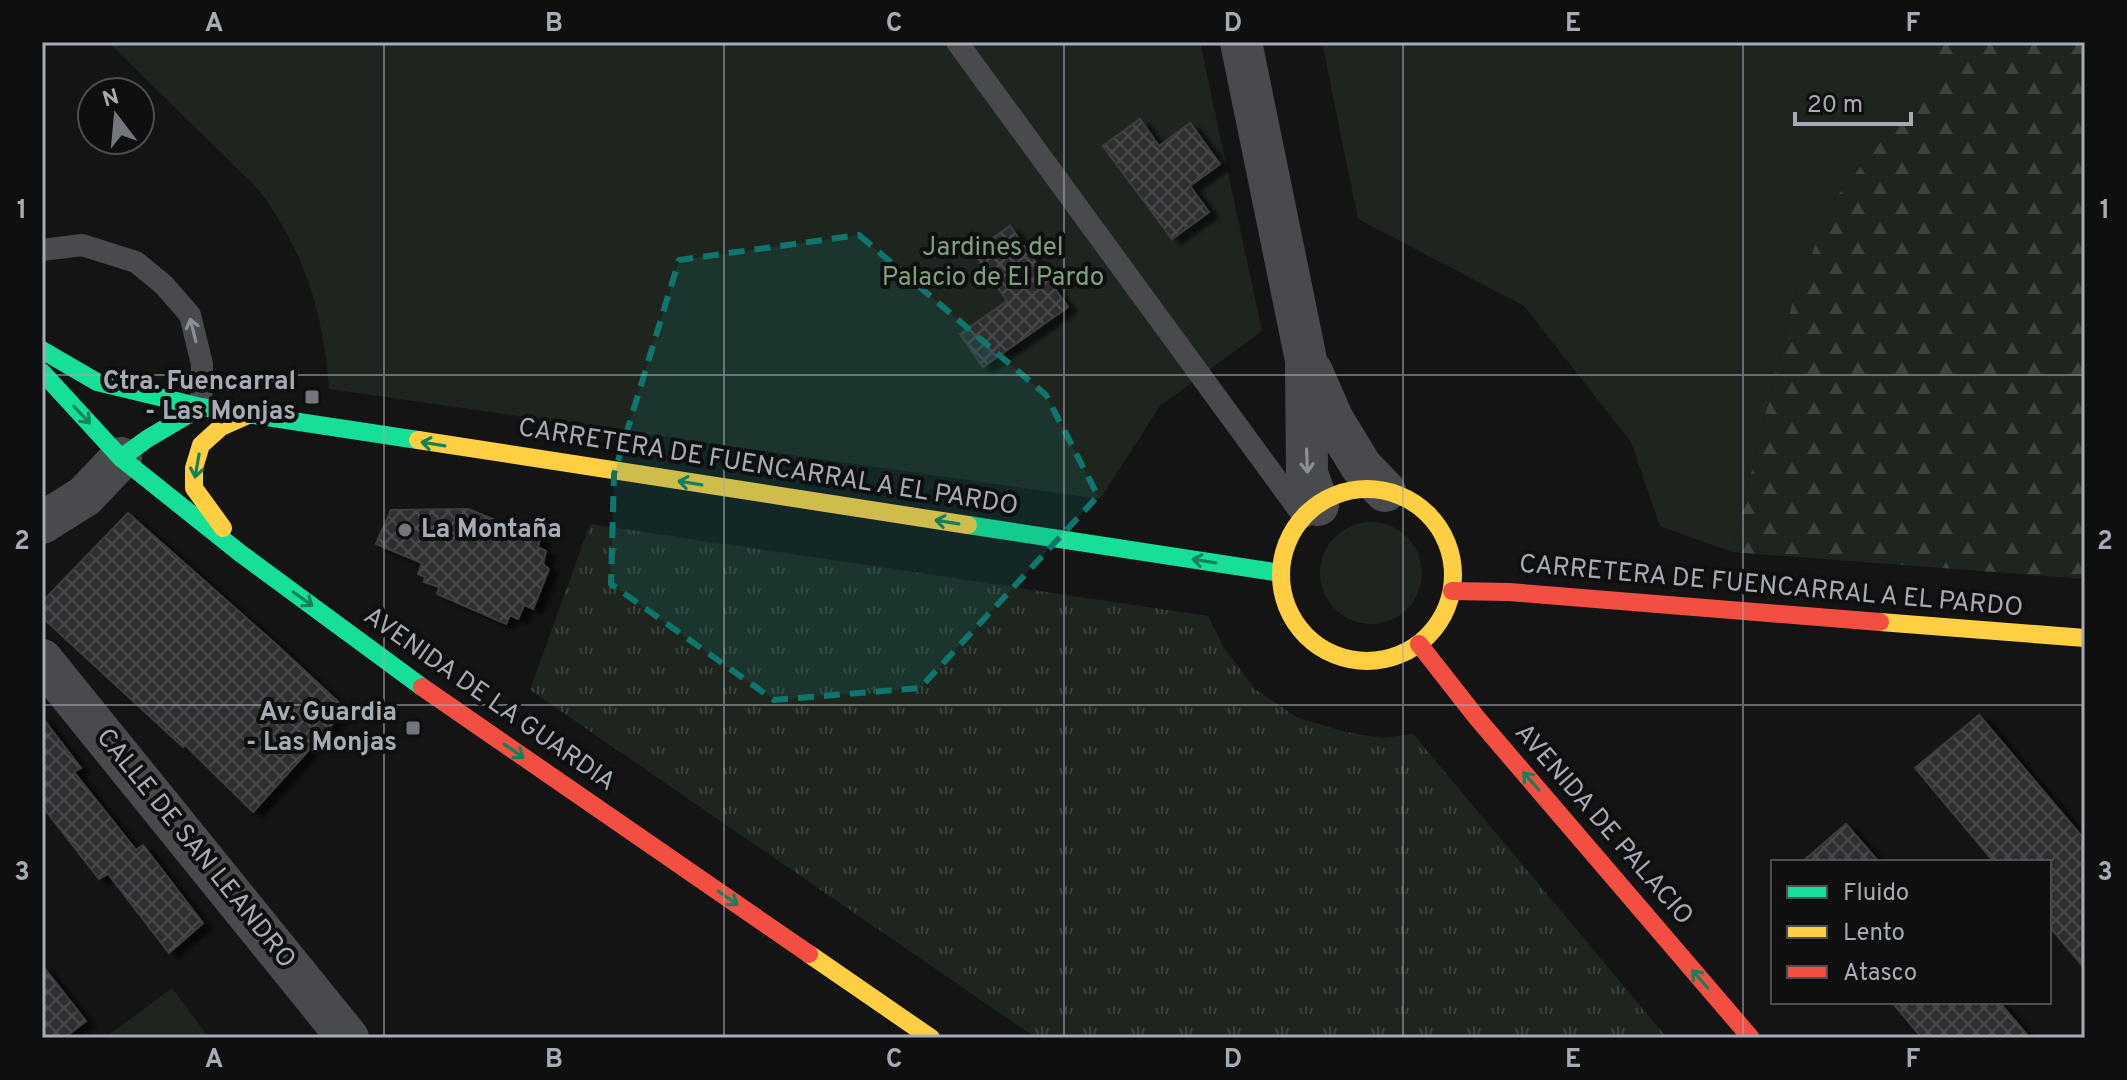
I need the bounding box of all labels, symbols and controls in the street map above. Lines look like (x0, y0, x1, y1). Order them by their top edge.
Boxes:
text: A (205, 8, 223, 41)
text: B (545, 8, 563, 41)
text: C (886, 8, 902, 41)
text: D (1224, 8, 1242, 41)
text: E (1565, 8, 1581, 41)
text: F (1906, 8, 1921, 41)
north arrow (76, 76, 156, 156)
scale bar (1795, 76, 1911, 126)
text: N (100, 84, 122, 114)
text: 20 m (1807, 91, 1863, 121)
text: 1 (17, 195, 27, 228)
text: 1 (2100, 195, 2110, 228)
park label: Jardines del Palacio de El Pardo (882, 232, 1104, 295)
one-way arrow (185, 317, 200, 343)
place label: Ctra. Fuencarral - Las Monjas (103, 366, 296, 429)
marker: Ctra. Fuencarral - Las Monjas (303, 388, 321, 406)
one-way arrow (72, 405, 91, 425)
street label: CARRETERA DE FUENCARRAL A EL PARDO (516, 412, 1020, 524)
one-way arrow (421, 435, 446, 450)
one-way arrow (1299, 447, 1314, 474)
one-way arrow (188, 453, 203, 478)
one-way arrow (678, 475, 703, 490)
place label: La Montaña (421, 514, 562, 547)
one-way arrow (935, 514, 960, 529)
marker: La Montaña (396, 521, 414, 539)
text: 2 (14, 526, 30, 559)
text: 2 (2097, 526, 2113, 559)
street label: CARRETERA DE FUENCARRAL A EL PARDO (1518, 549, 2024, 625)
one-way arrow (1192, 553, 1217, 568)
one-way arrow (292, 590, 313, 607)
street label: AVENIDA DE LA GUARDIA (357, 600, 621, 800)
place label: Av. Guardia - Las Monjas (246, 697, 397, 760)
street label: AVENIDA DE PALACIO (1506, 717, 1700, 933)
marker: Av. Guardia - Las Monjas (404, 719, 422, 737)
street label: CALLE DE SAN LEANDRO (88, 722, 302, 976)
one-way arrow (502, 743, 525, 759)
one-way arrow (1522, 771, 1540, 792)
text: 3 (14, 857, 30, 890)
text: 3 (2097, 857, 2113, 890)
legend (1771, 860, 2051, 1004)
text: Fluido (1843, 879, 1909, 909)
one-way arrow (717, 890, 739, 906)
text: Lento (1843, 919, 1905, 949)
text: Atasco (1843, 959, 1917, 989)
one-way arrow (1691, 969, 1709, 989)
text: A (205, 1044, 223, 1077)
text: B (545, 1044, 563, 1077)
text: C (886, 1044, 902, 1077)
text: D (1224, 1044, 1242, 1077)
text: E (1565, 1044, 1581, 1077)
text: F (1906, 1044, 1921, 1077)

